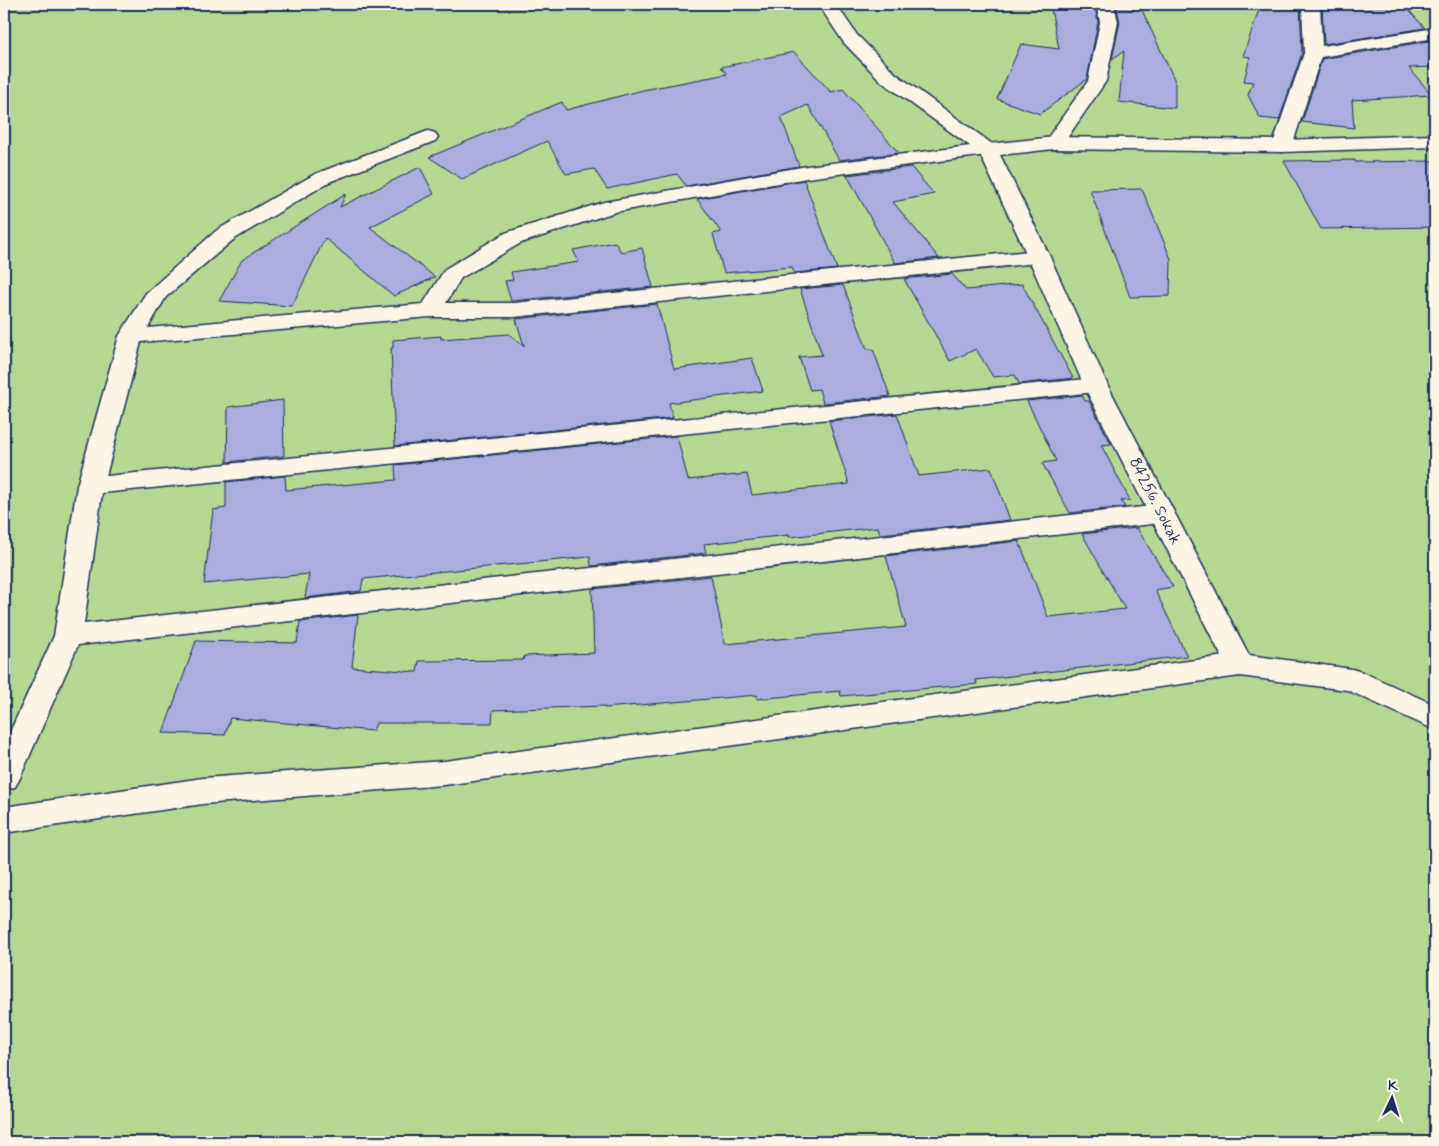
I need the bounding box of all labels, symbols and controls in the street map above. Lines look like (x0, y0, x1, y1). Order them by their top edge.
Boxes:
street label: 84256. Sokak (1124, 454, 1186, 548)
north arrow (1366, 1074, 1416, 1124)
text: K (1387, 1077, 1400, 1095)

